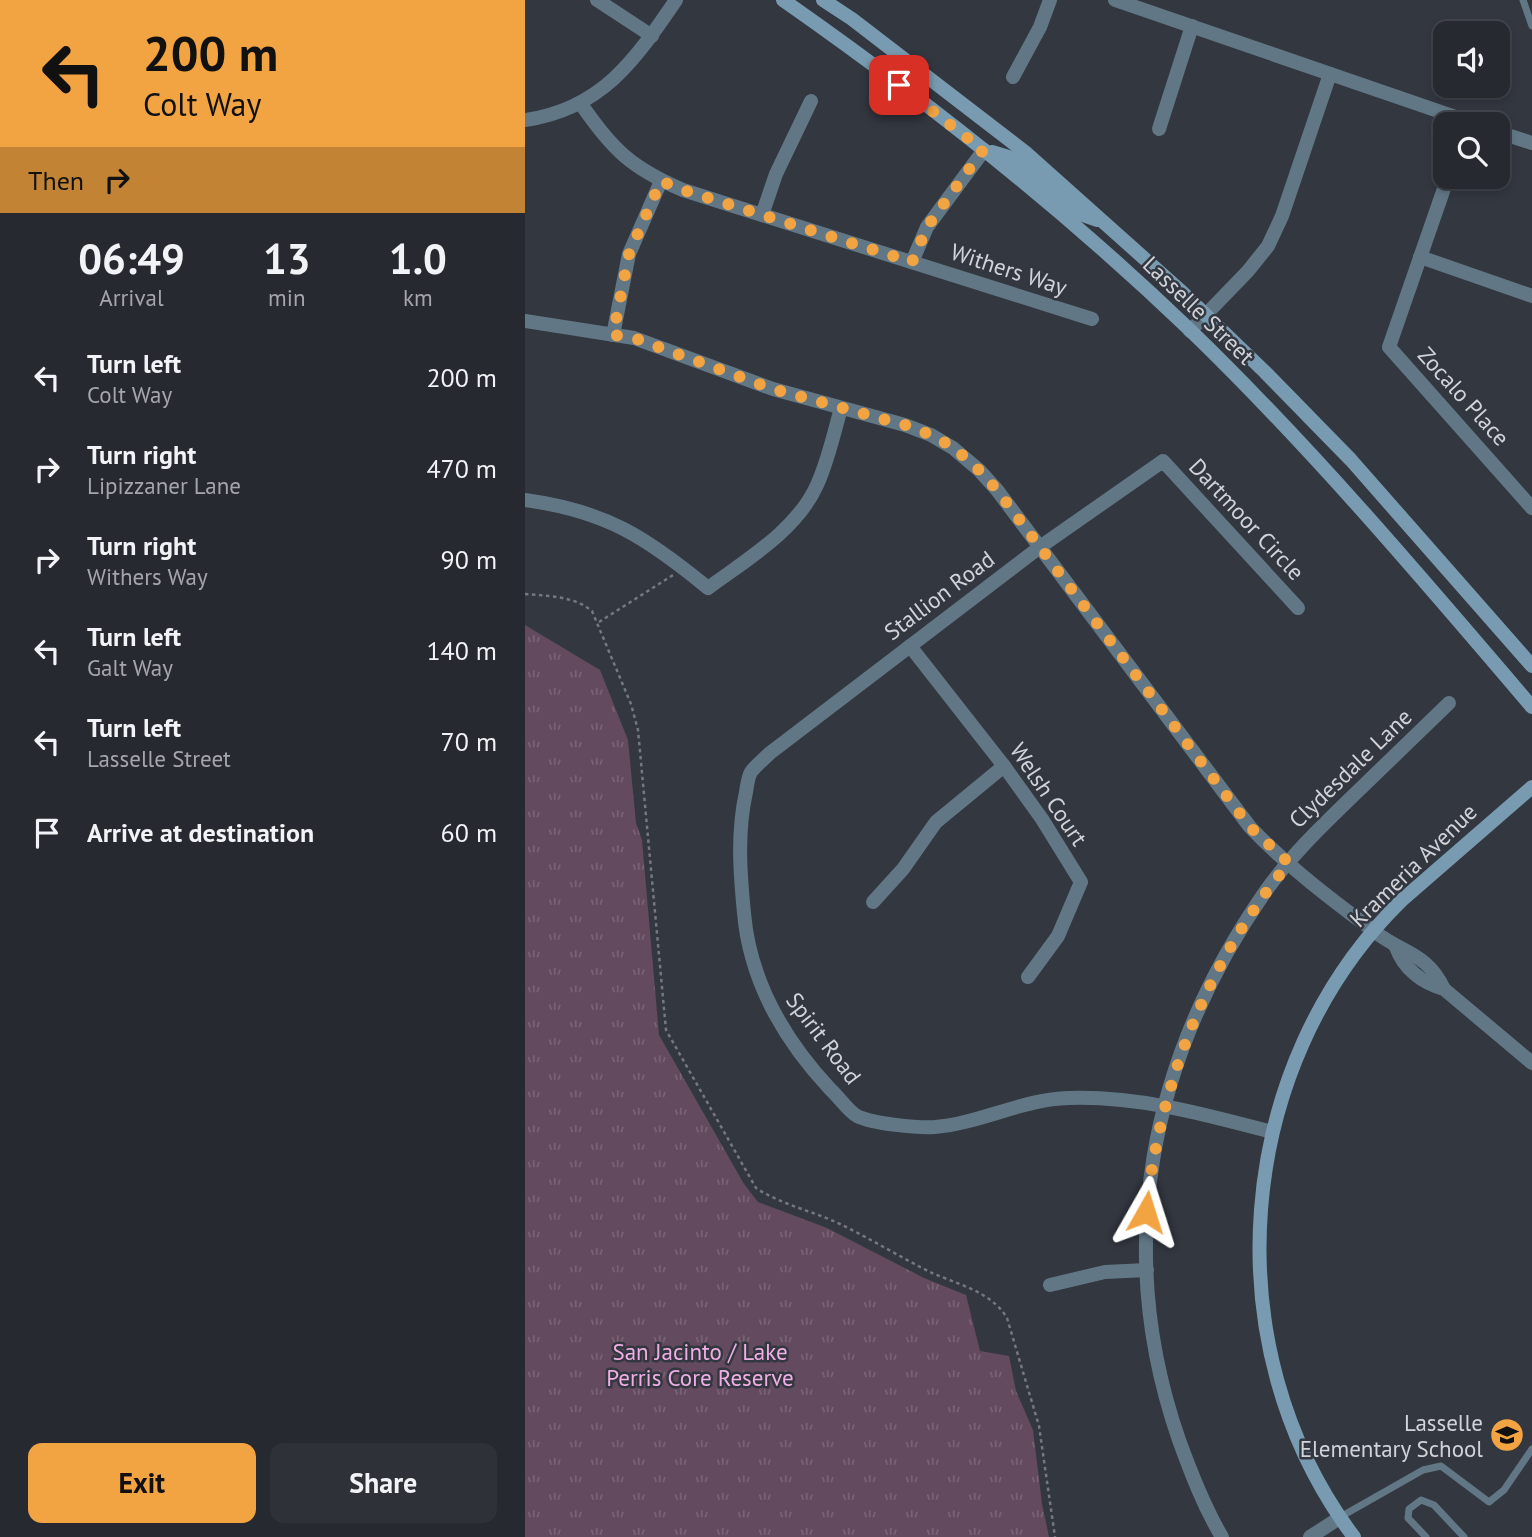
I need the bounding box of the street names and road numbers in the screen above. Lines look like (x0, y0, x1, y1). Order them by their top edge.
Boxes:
street label: Withers Way (947, 237, 1071, 302)
street label: Lasselle Street (1137, 250, 1261, 371)
street label: Zocalo Place (1412, 341, 1516, 451)
street label: Dartmoor Circle (1183, 452, 1311, 586)
street label: Stallion Road (878, 544, 1000, 646)
street label: Clydesdale Lane (1282, 702, 1418, 834)
street label: Welsh Court (1004, 737, 1094, 851)
street label: Krameria Avenue (1343, 797, 1483, 933)
street label: Spirit Road (780, 986, 868, 1090)

